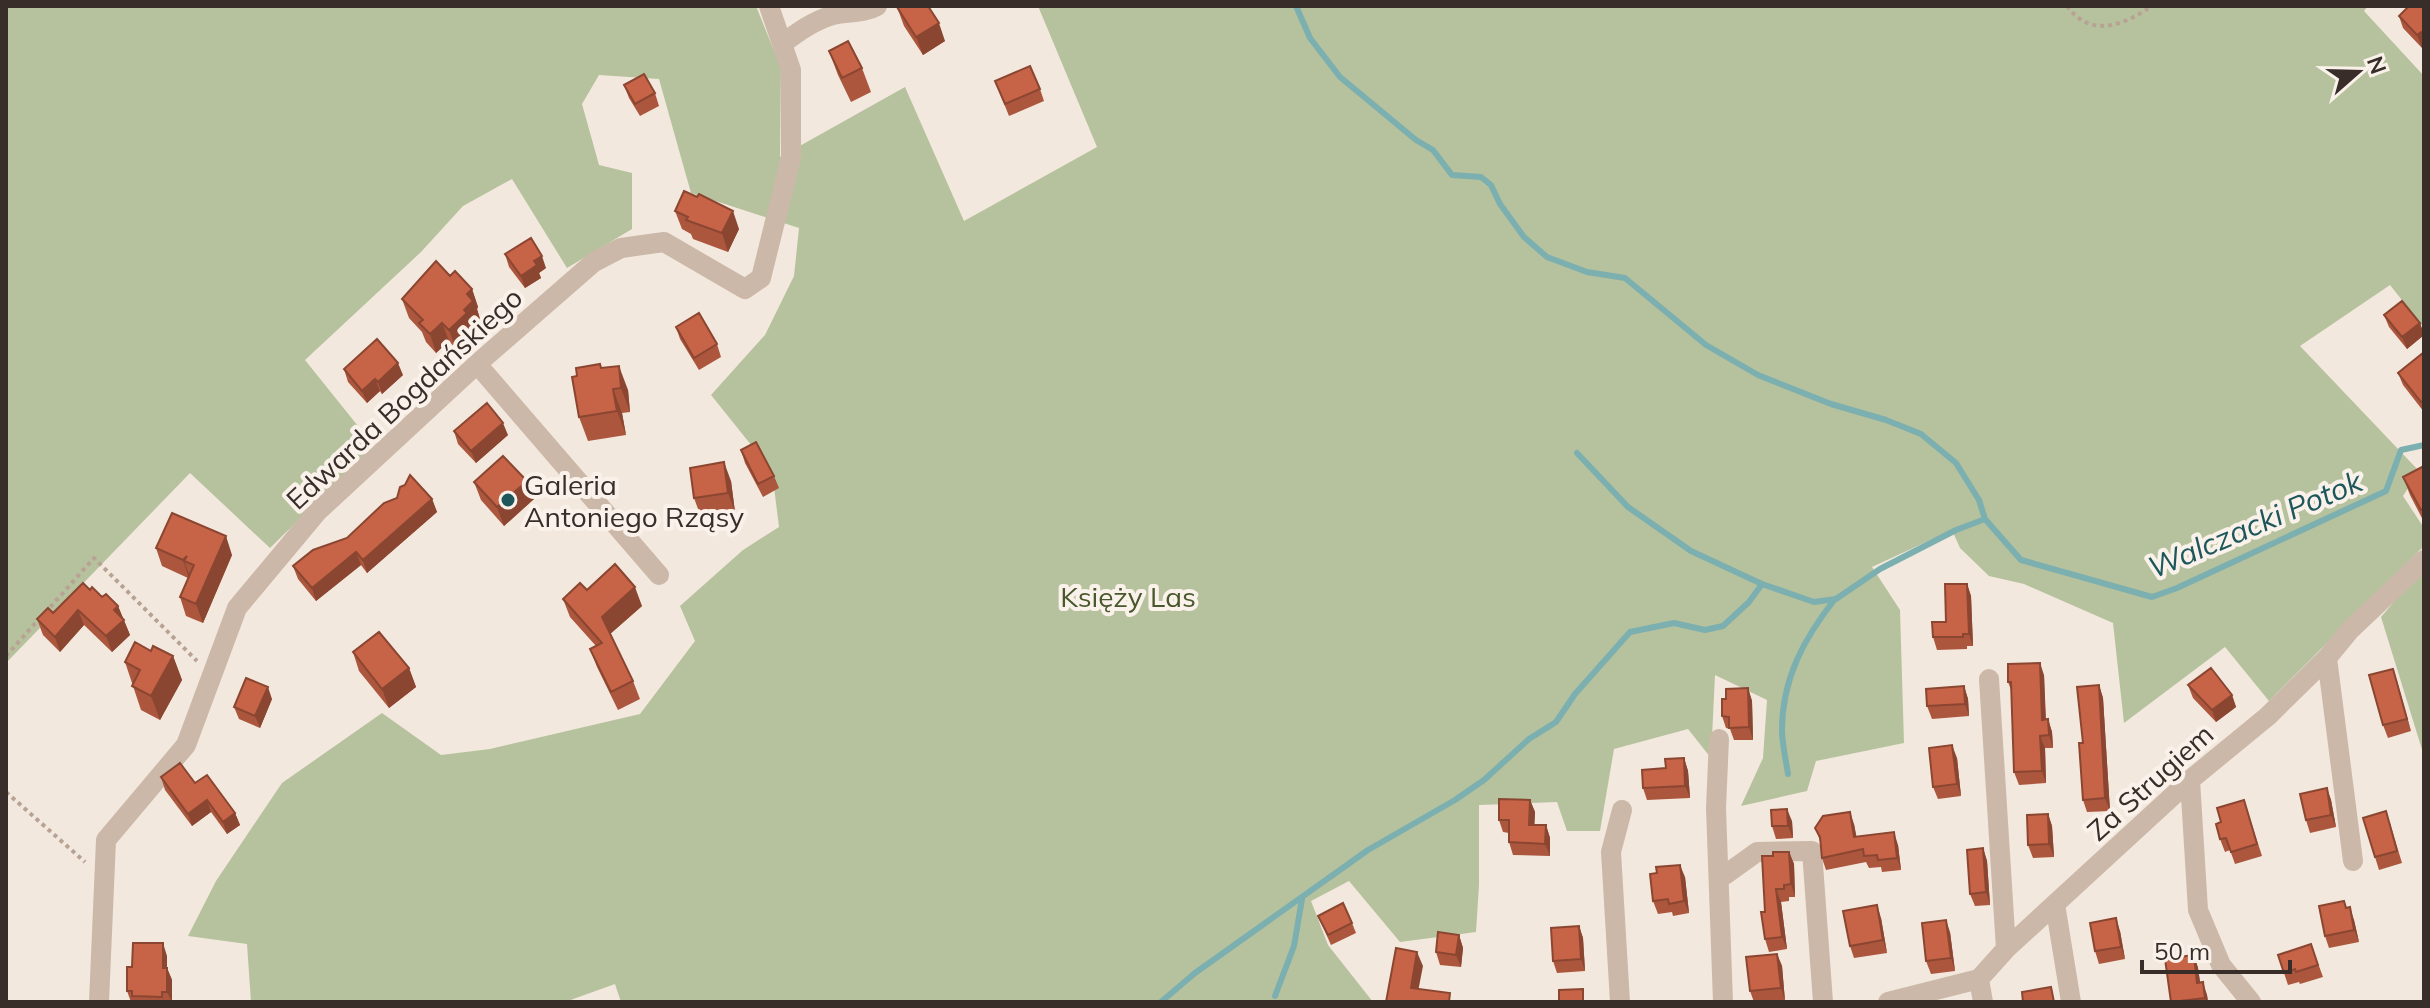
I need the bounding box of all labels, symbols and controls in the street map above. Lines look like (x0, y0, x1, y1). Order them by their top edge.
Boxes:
north arrow (2318, 32, 2398, 112)
text: N (2361, 53, 2393, 78)
street label: Edwarda Bogdańskiego (279, 280, 529, 516)
water label: Walczacki Potok (2142, 461, 2369, 586)
place label: Galeria Antoniego Rząsy (524, 467, 744, 534)
marker: Galeria Antoniego Rząsy (499, 491, 517, 509)
park label: Księży Las (1060, 579, 1196, 614)
street label: Za Strugiem (2080, 716, 2220, 848)
scale bar (2142, 924, 2290, 974)
text: 50 m (2154, 936, 2210, 966)

